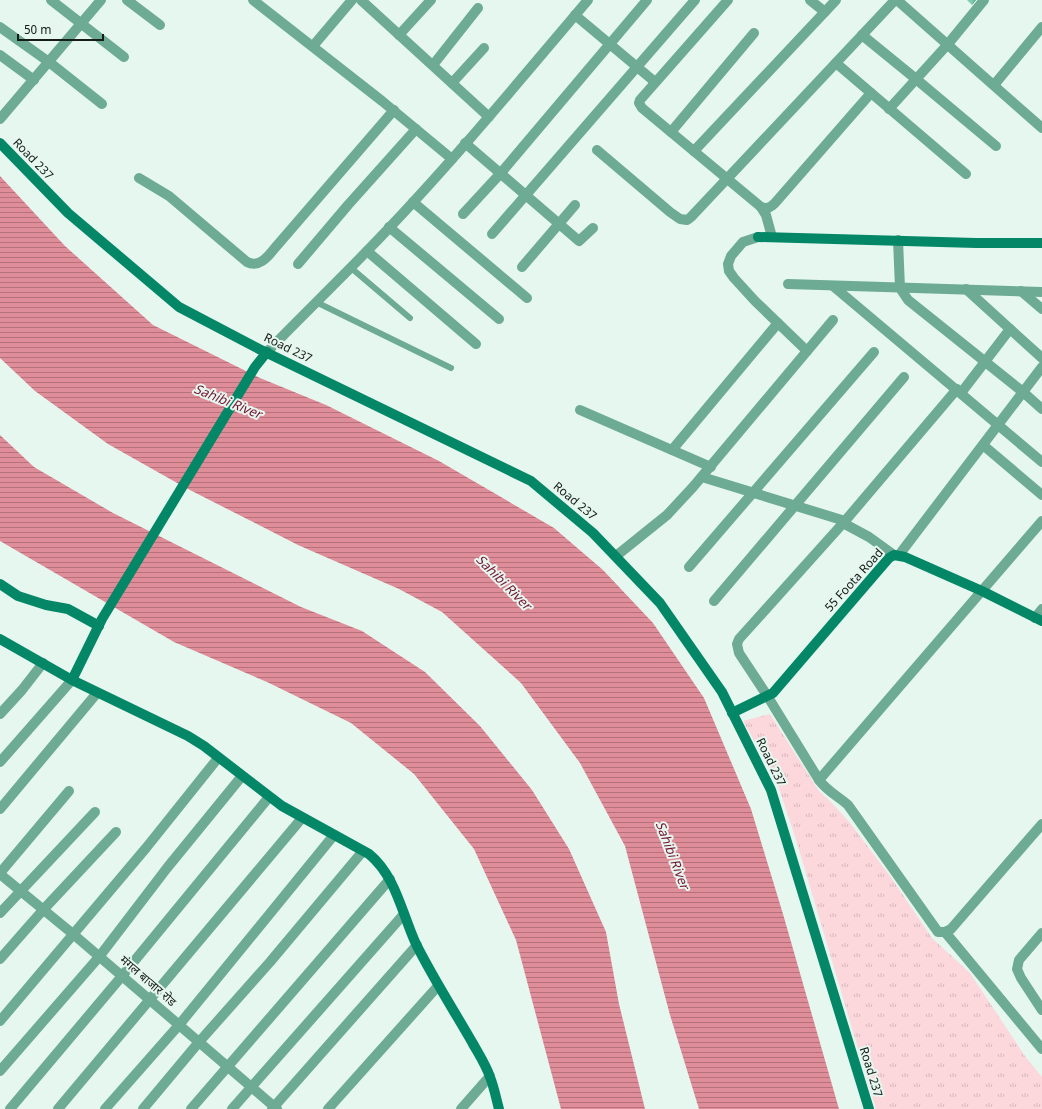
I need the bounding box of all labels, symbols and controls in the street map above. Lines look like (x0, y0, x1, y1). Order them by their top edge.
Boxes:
scale bar (18, 16, 103, 42)
text: 50 m (24, 23, 52, 39)
street label: Road 237 (9, 136, 56, 184)
street label: Road 237 (261, 330, 315, 368)
water label: Sahibi River (191, 381, 265, 424)
street label: Road 237 (549, 479, 600, 525)
street label: 55 Foota Road (822, 546, 887, 616)
water label: Sahibi River (472, 552, 535, 615)
street label: Road 237 (752, 736, 789, 790)
water label: Sahibi River (651, 819, 693, 893)
street label: मंगल बाजार रोड (116, 952, 180, 1011)
street label: Road 237 (855, 1045, 885, 1100)

